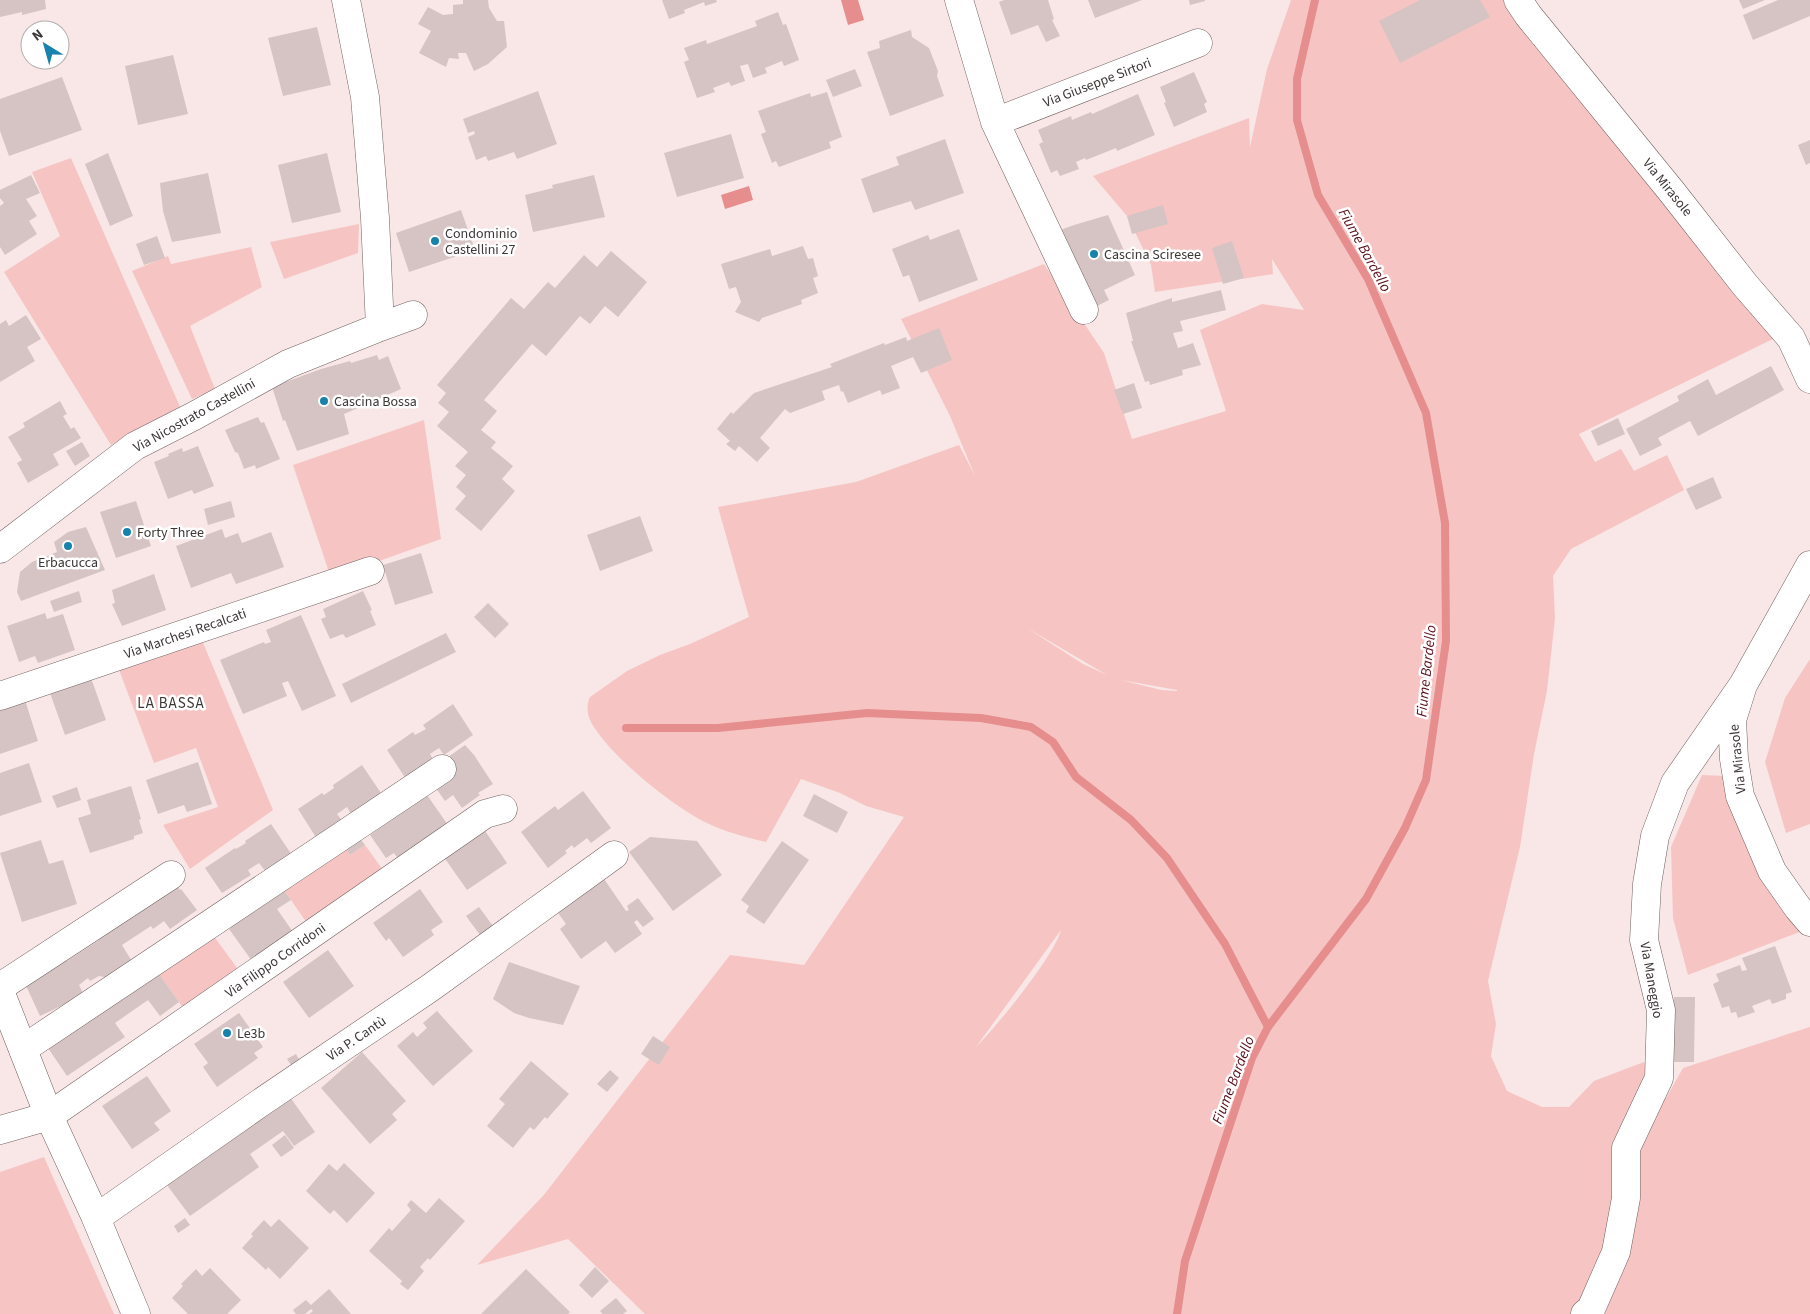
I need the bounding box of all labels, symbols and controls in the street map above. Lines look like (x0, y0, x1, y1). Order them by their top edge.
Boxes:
north arrow (20, 20, 70, 70)
text: N (28, 25, 48, 46)
street label: Via Giuseppe Sirtori (1040, 53, 1154, 113)
street label: Via Mirasole (1638, 154, 1697, 221)
water label: Fiume Bardello (1333, 205, 1396, 296)
place label: Condominio Castellini 27 (445, 224, 517, 260)
marker: Condominio Castellini 27 (429, 235, 441, 247)
place label: Cascina Sciresee (1104, 245, 1201, 265)
marker: Cascina Sciresee (1088, 248, 1100, 260)
street label: Via Nicostrato Castellini (130, 374, 259, 458)
place label: Cascina Bossa (334, 392, 417, 412)
marker: Cascina Bossa (318, 395, 330, 407)
place label: Forty Three (137, 523, 204, 543)
marker: Forty Three (121, 526, 133, 538)
marker: Erbacucca (62, 540, 74, 552)
place label: Erbacucca (38, 553, 98, 573)
street label: Via Marchesi Recalcati (121, 604, 249, 664)
water label: Fiume Bardello (1411, 624, 1442, 718)
district label: LA BASSA (137, 693, 205, 714)
street label: Via Mirasole (1724, 723, 1752, 795)
street label: Via Filippo Corridoni (221, 918, 330, 1003)
street label: Via Maneggio (1634, 940, 1668, 1020)
street label: Via P. Cantù (323, 1011, 390, 1066)
place label: Le3b (237, 1024, 266, 1044)
marker: Le3b (221, 1027, 233, 1039)
water label: Fiume Bardello (1207, 1033, 1260, 1127)

